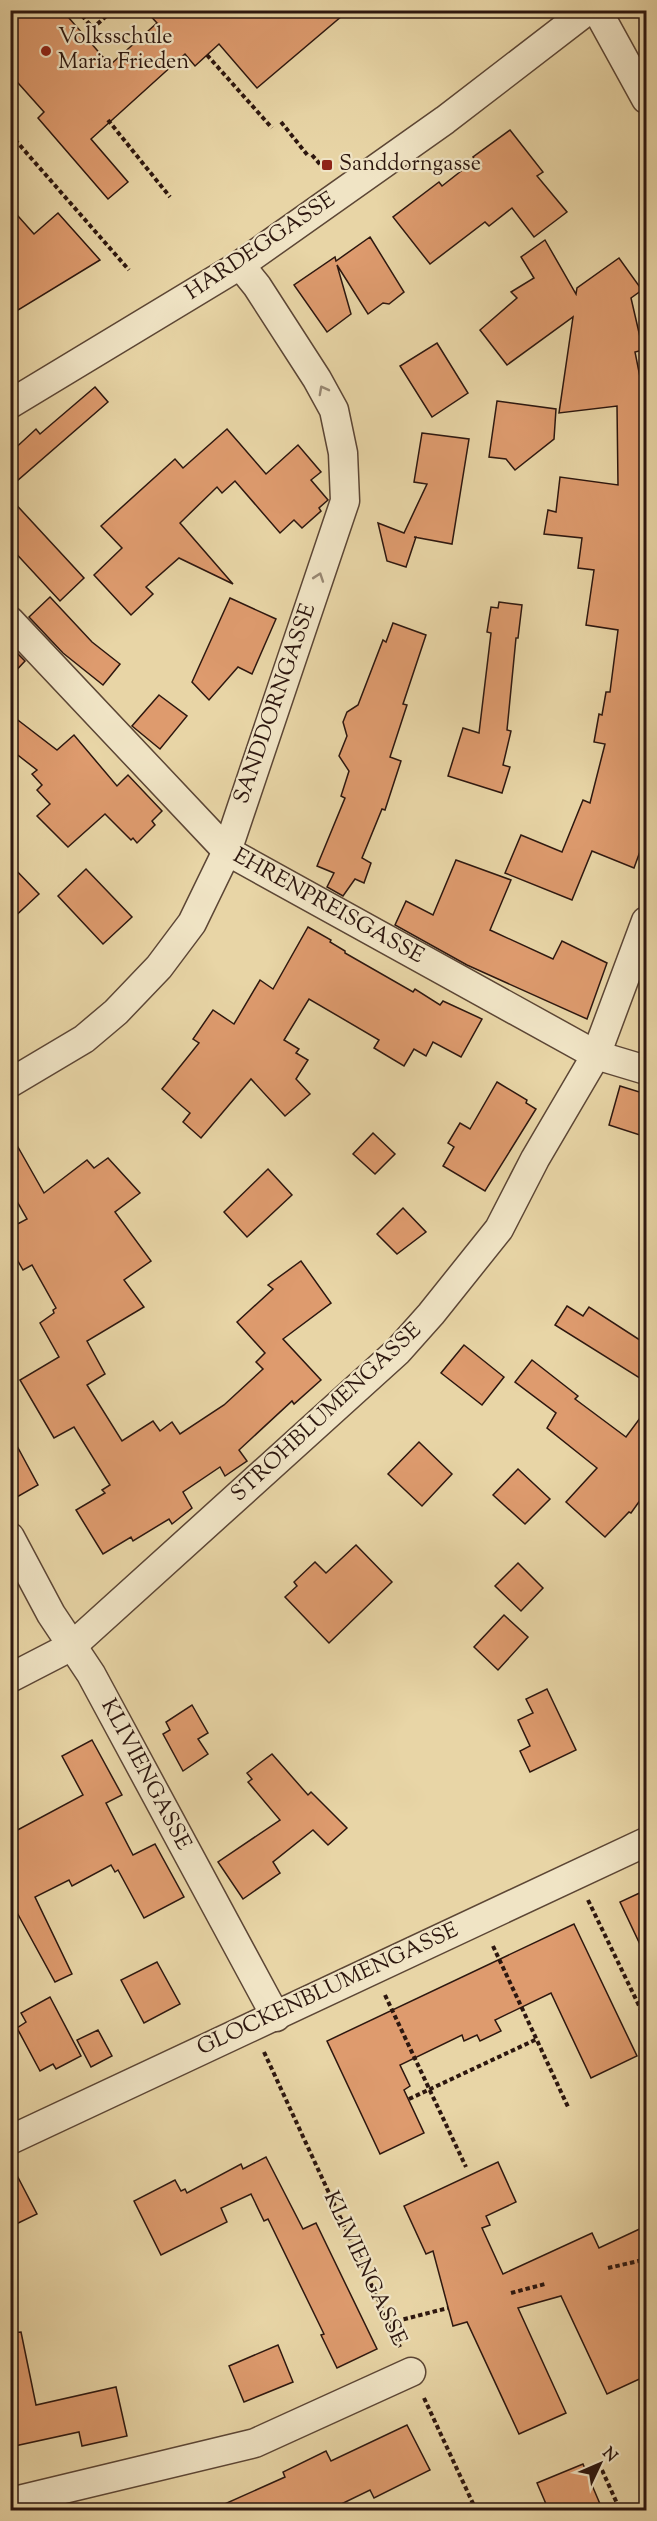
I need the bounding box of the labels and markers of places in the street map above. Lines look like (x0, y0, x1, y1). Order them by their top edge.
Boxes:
place label: Volksschule Maria Frieden (58, 22, 189, 79)
marker: Volksschule Maria Frieden (39, 44, 53, 58)
place label: Sanddorngasse (339, 149, 481, 181)
marker: Sanddorngasse (320, 158, 334, 172)

